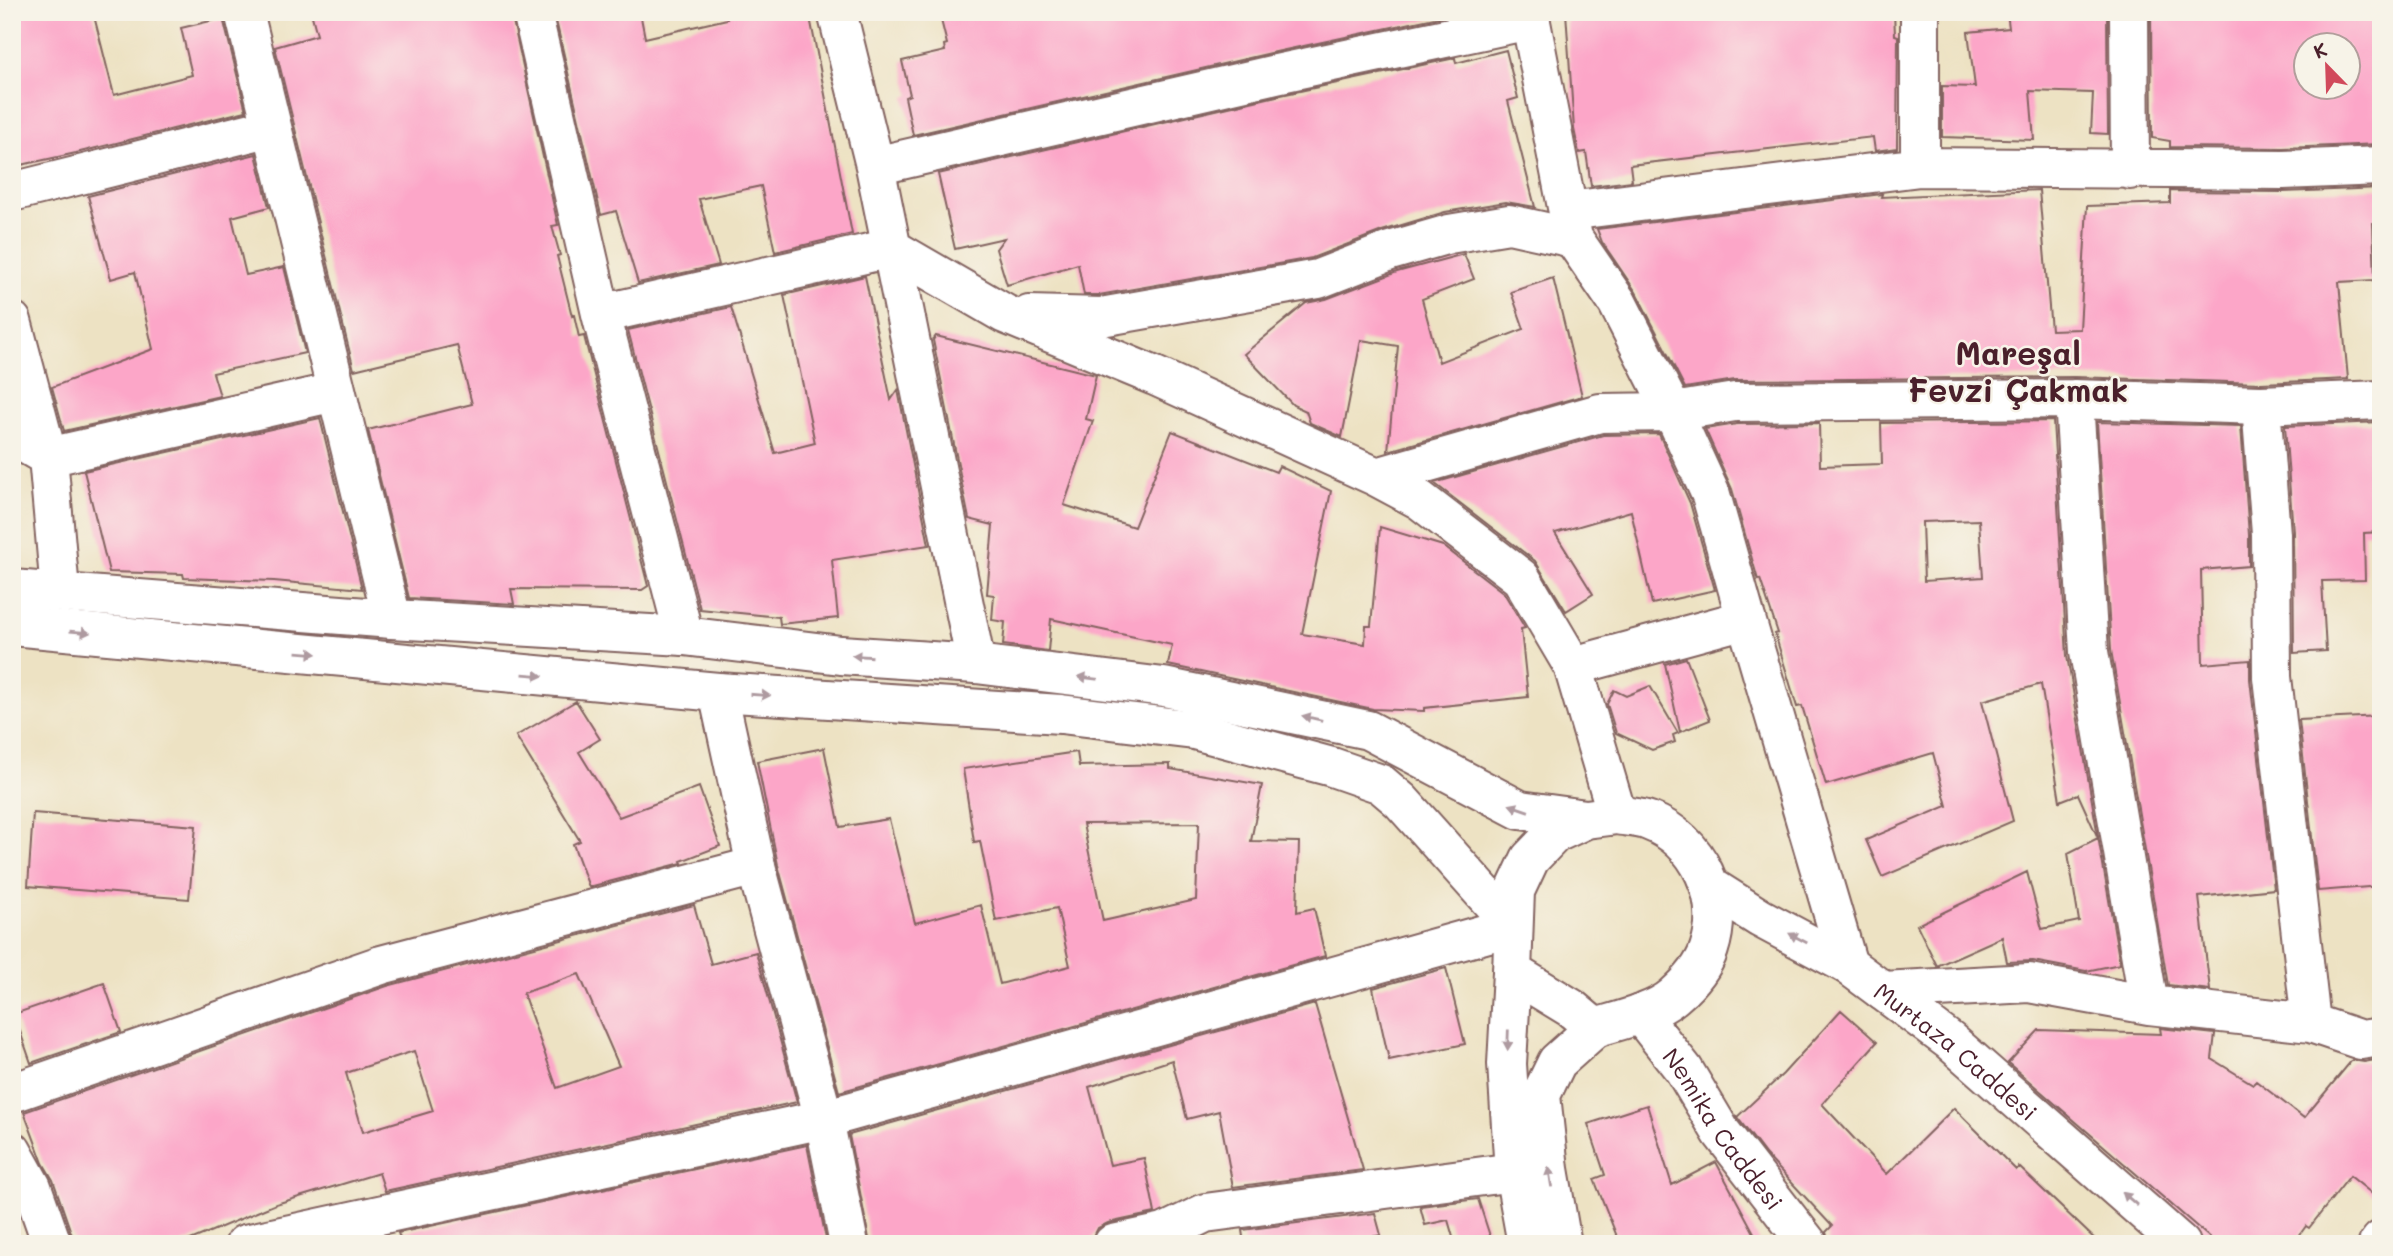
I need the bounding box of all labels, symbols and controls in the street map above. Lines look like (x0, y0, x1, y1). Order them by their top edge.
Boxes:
north arrow (2292, 32, 2362, 102)
text: K (2310, 36, 2331, 64)
district label: Mareşal Fevzi Çakmak (1908, 331, 2128, 410)
one-way arrow (69, 627, 91, 638)
one-way arrow (296, 648, 318, 659)
one-way arrow (850, 650, 872, 661)
one-way arrow (522, 669, 544, 680)
one-way arrow (1077, 672, 1099, 683)
one-way arrow (749, 689, 771, 700)
one-way arrow (1301, 712, 1323, 723)
one-way arrow (1508, 802, 1529, 813)
one-way arrow (1788, 932, 1808, 944)
street label: Murtaza Caddesi (1868, 975, 2045, 1127)
one-way arrow (1502, 1029, 1513, 1051)
street label: Nemika Caddesi (1657, 1041, 1791, 1216)
one-way arrow (1544, 1165, 1555, 1187)
one-way arrow (2121, 1191, 2139, 1207)

